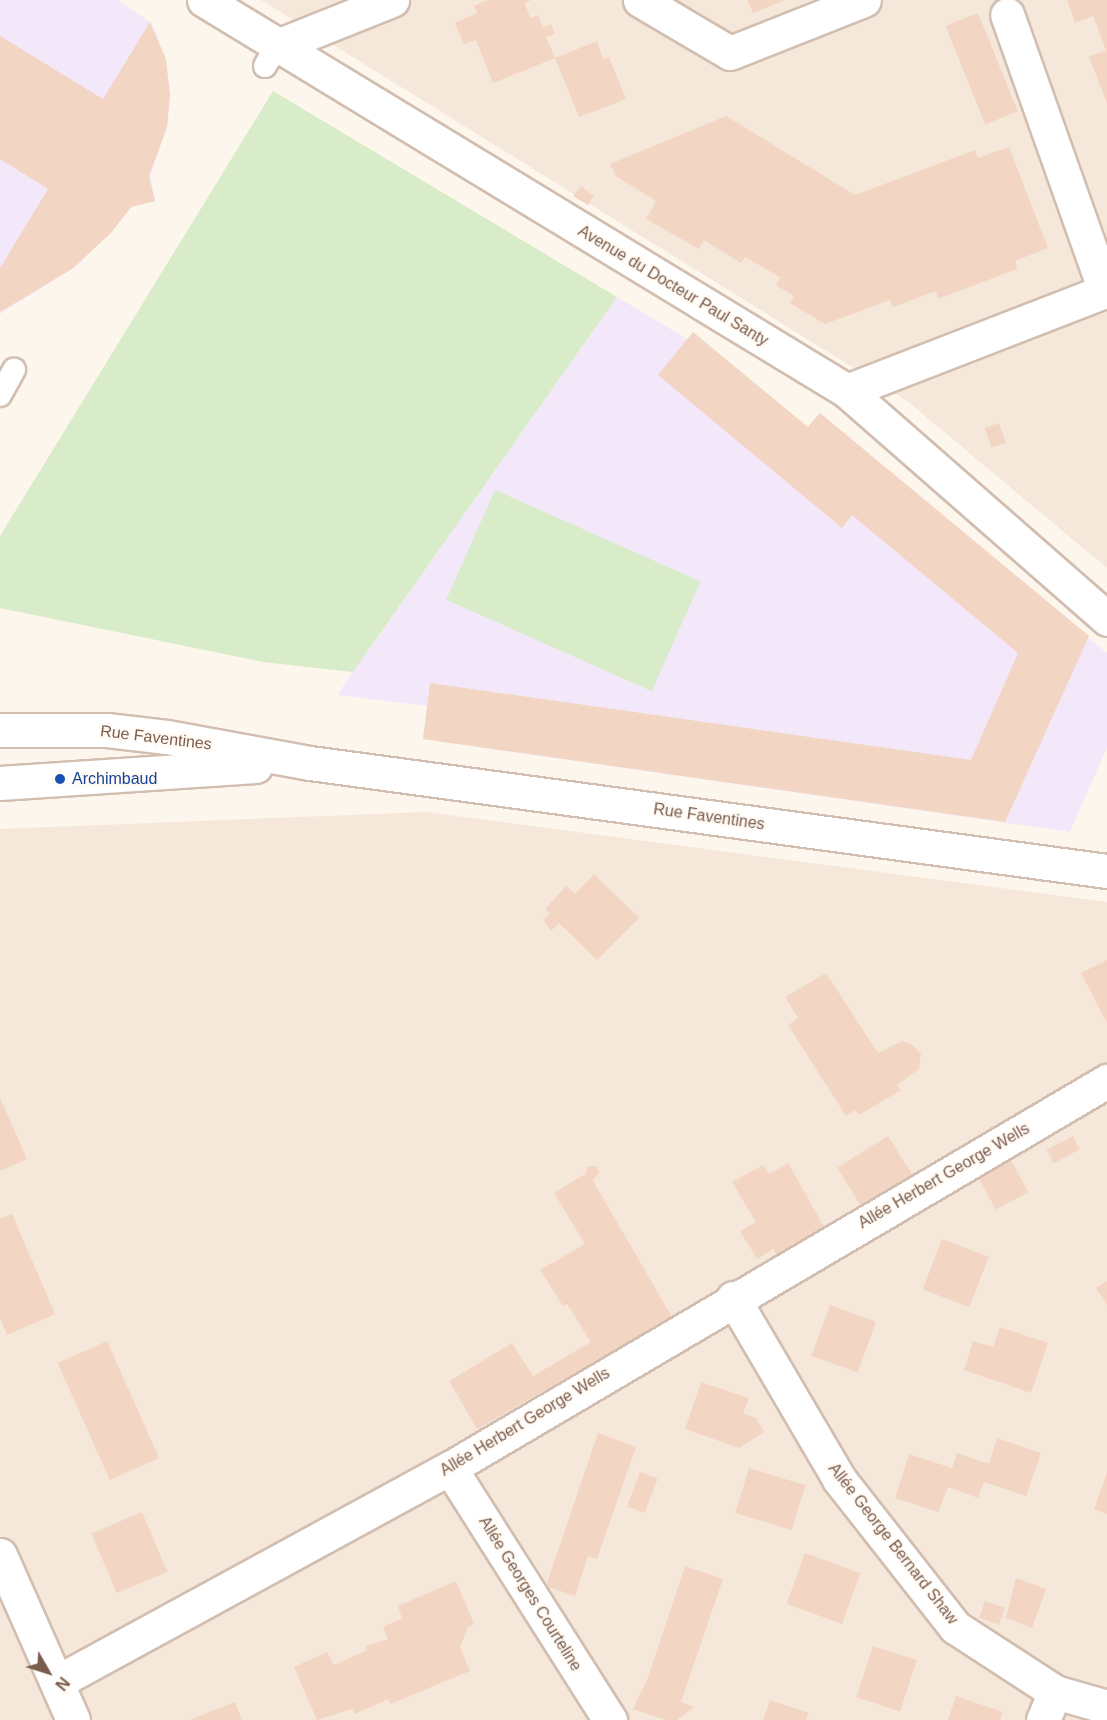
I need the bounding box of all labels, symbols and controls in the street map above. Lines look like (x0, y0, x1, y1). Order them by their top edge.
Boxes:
street label: Avenue du Docteur Paul Santy (574, 221, 772, 351)
street label: Rue Faventines (99, 722, 213, 754)
place label: Archimbaud (72, 769, 157, 789)
marker: Archimbaud (53, 772, 67, 786)
street label: Rue Faventines (652, 800, 766, 834)
street label: Allée Herbert George Wells (855, 1119, 1033, 1233)
street label: Allée Herbert George Wells (437, 1364, 613, 1480)
street label: Allée George Bernard Shaw (824, 1460, 962, 1628)
street label: Allée Georges Courteline (474, 1513, 586, 1675)
north arrow (18, 1642, 78, 1702)
text: N (52, 1674, 73, 1693)

